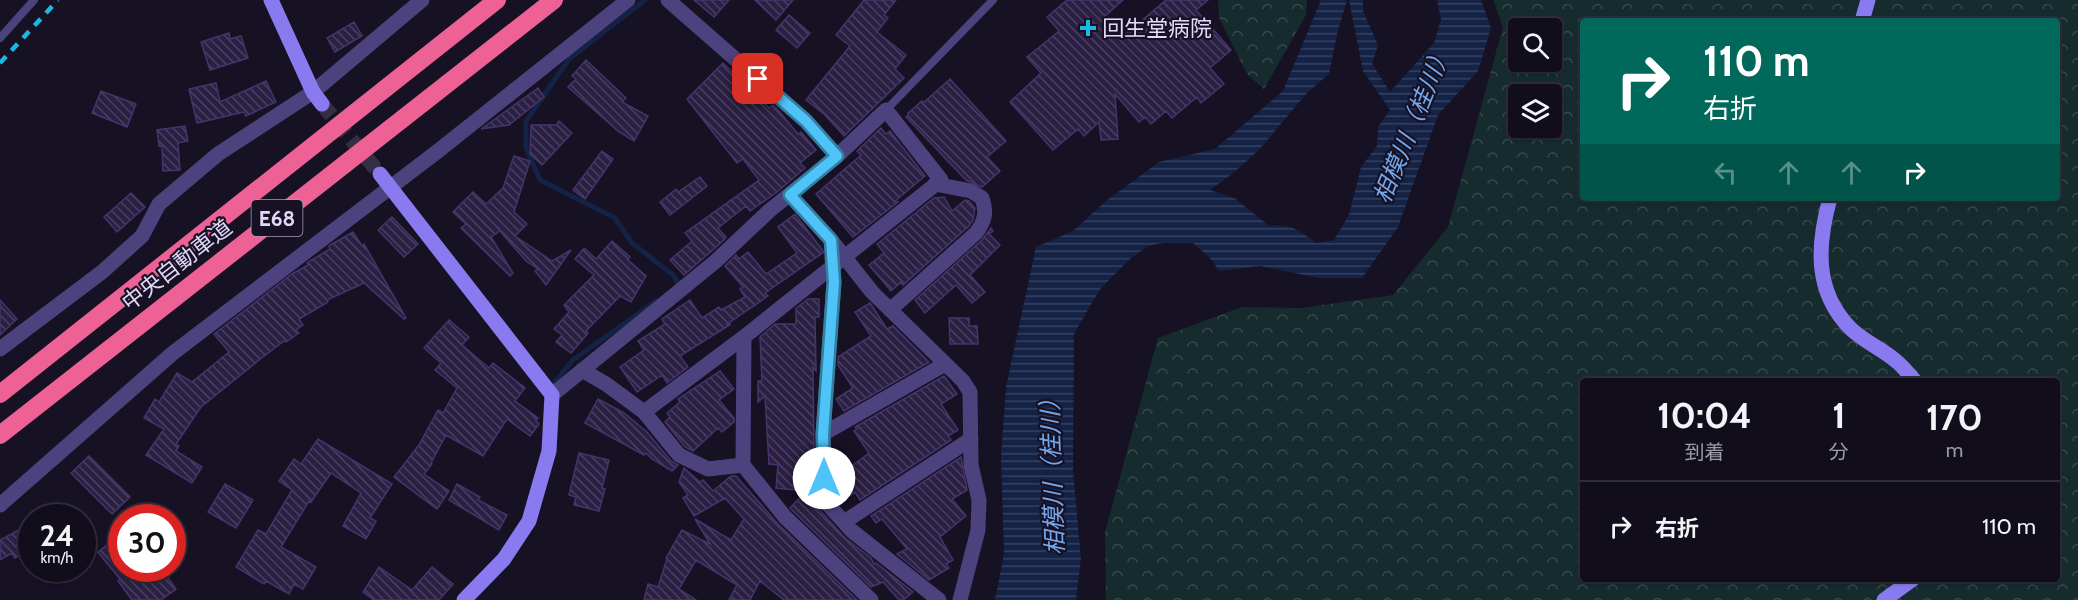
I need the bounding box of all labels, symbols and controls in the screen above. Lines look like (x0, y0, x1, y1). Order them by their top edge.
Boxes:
place label: 回生堂病院 (1102, 15, 1212, 42)
map controls (1508, 18, 1562, 138)
button: search (1508, 18, 1562, 72)
marker: 回生堂病院 (1079, 19, 1097, 37)
text: 110 m (1703, 35, 1810, 87)
water label: 相模川（桂川） (1367, 41, 1457, 207)
icon: right (1604, 42, 1682, 120)
pin (732, 53, 783, 104)
icon: arrive (741, 62, 774, 95)
button: layers (1508, 84, 1562, 138)
text: 右折 (1703, 92, 1757, 125)
icon: left (1709, 156, 1742, 189)
icon: ahead (1772, 156, 1805, 189)
icon: ahead (1835, 156, 1868, 189)
icon: right (1898, 156, 1931, 189)
road number: E68 (252, 200, 302, 236)
street label: 中央自動車道 (117, 214, 237, 316)
water label: 相模川（桂川） (1035, 387, 1069, 555)
text: 10:04 (1657, 393, 1752, 437)
text: 1 (1832, 393, 1845, 437)
text: 170 (1926, 395, 1983, 439)
text: m (1946, 438, 1963, 462)
text: 到着 (1684, 440, 1724, 464)
text: 分 (1829, 440, 1849, 464)
position arrow (792, 446, 856, 510)
speed limit sign: 30 (108, 504, 186, 582)
icon: right (1604, 510, 1637, 543)
text: 110 m (1982, 513, 2036, 540)
text: 右折 (1655, 515, 1699, 542)
text: 24 (40, 517, 74, 554)
text: km/h (41, 549, 73, 567)

